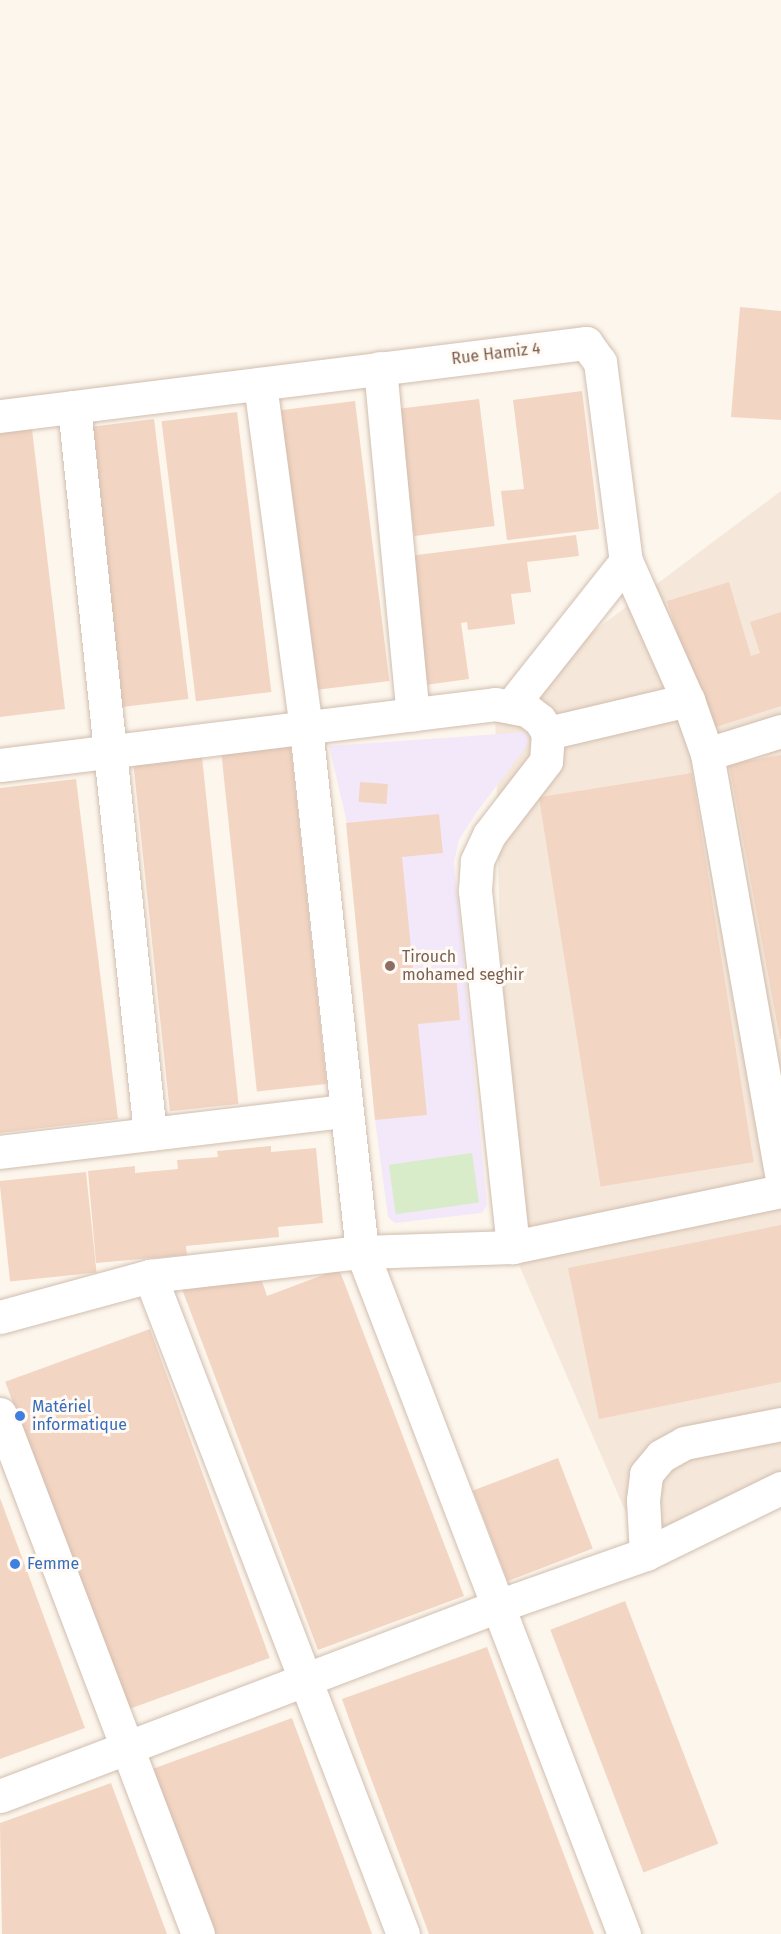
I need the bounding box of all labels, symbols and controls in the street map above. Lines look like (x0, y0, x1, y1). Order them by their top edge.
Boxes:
street label: Rue Hamiz 4 (450, 339, 542, 369)
place label: Tirouch mohamed seghir (402, 947, 524, 985)
marker: Tirouch mohamed seghir (383, 959, 397, 973)
place label: Matériel informatique (32, 1397, 127, 1435)
marker: Matériel informatique (13, 1409, 27, 1423)
place label: Femme (27, 1554, 79, 1574)
marker: Femme (8, 1557, 22, 1571)

